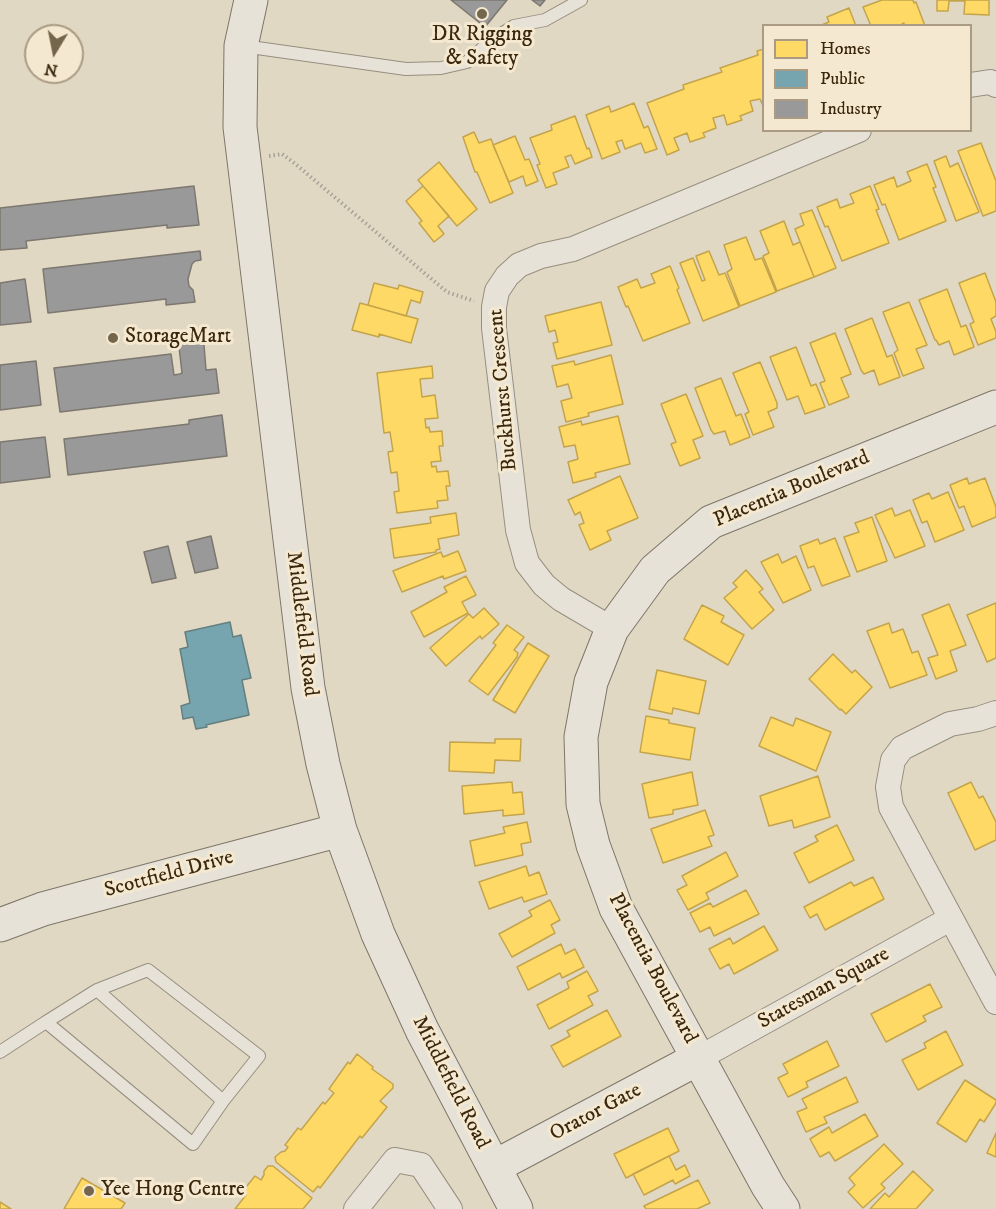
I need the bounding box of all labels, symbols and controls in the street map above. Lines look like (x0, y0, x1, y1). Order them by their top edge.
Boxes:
marker: DR Rigging & Safety (475, 7, 489, 21)
place label: DR Rigging & Safety (432, 23, 532, 73)
north arrow (24, 24, 84, 84)
legend (762, 24, 972, 132)
text: Homes (820, 38, 871, 60)
text: N (43, 59, 59, 81)
text: Public (820, 68, 865, 90)
text: Industry (820, 98, 881, 120)
street label: Buckhurst Crescent (484, 308, 524, 472)
place label: StorageMart (125, 325, 231, 351)
marker: StorageMart (106, 331, 120, 345)
street label: Placentia Boulevard (710, 446, 874, 534)
street label: Middlefield Road (280, 550, 322, 698)
street label: Scottfield Drive (102, 846, 236, 904)
street label: Placentia Boulevard (602, 890, 702, 1048)
street label: Statesman Square (754, 943, 894, 1035)
street label: Middlefield Road (406, 1012, 494, 1154)
street label: Orator Gate (546, 1078, 646, 1148)
place label: Yee Hong Centre (101, 1178, 245, 1204)
marker: Yee Hong Centre (82, 1184, 96, 1198)

